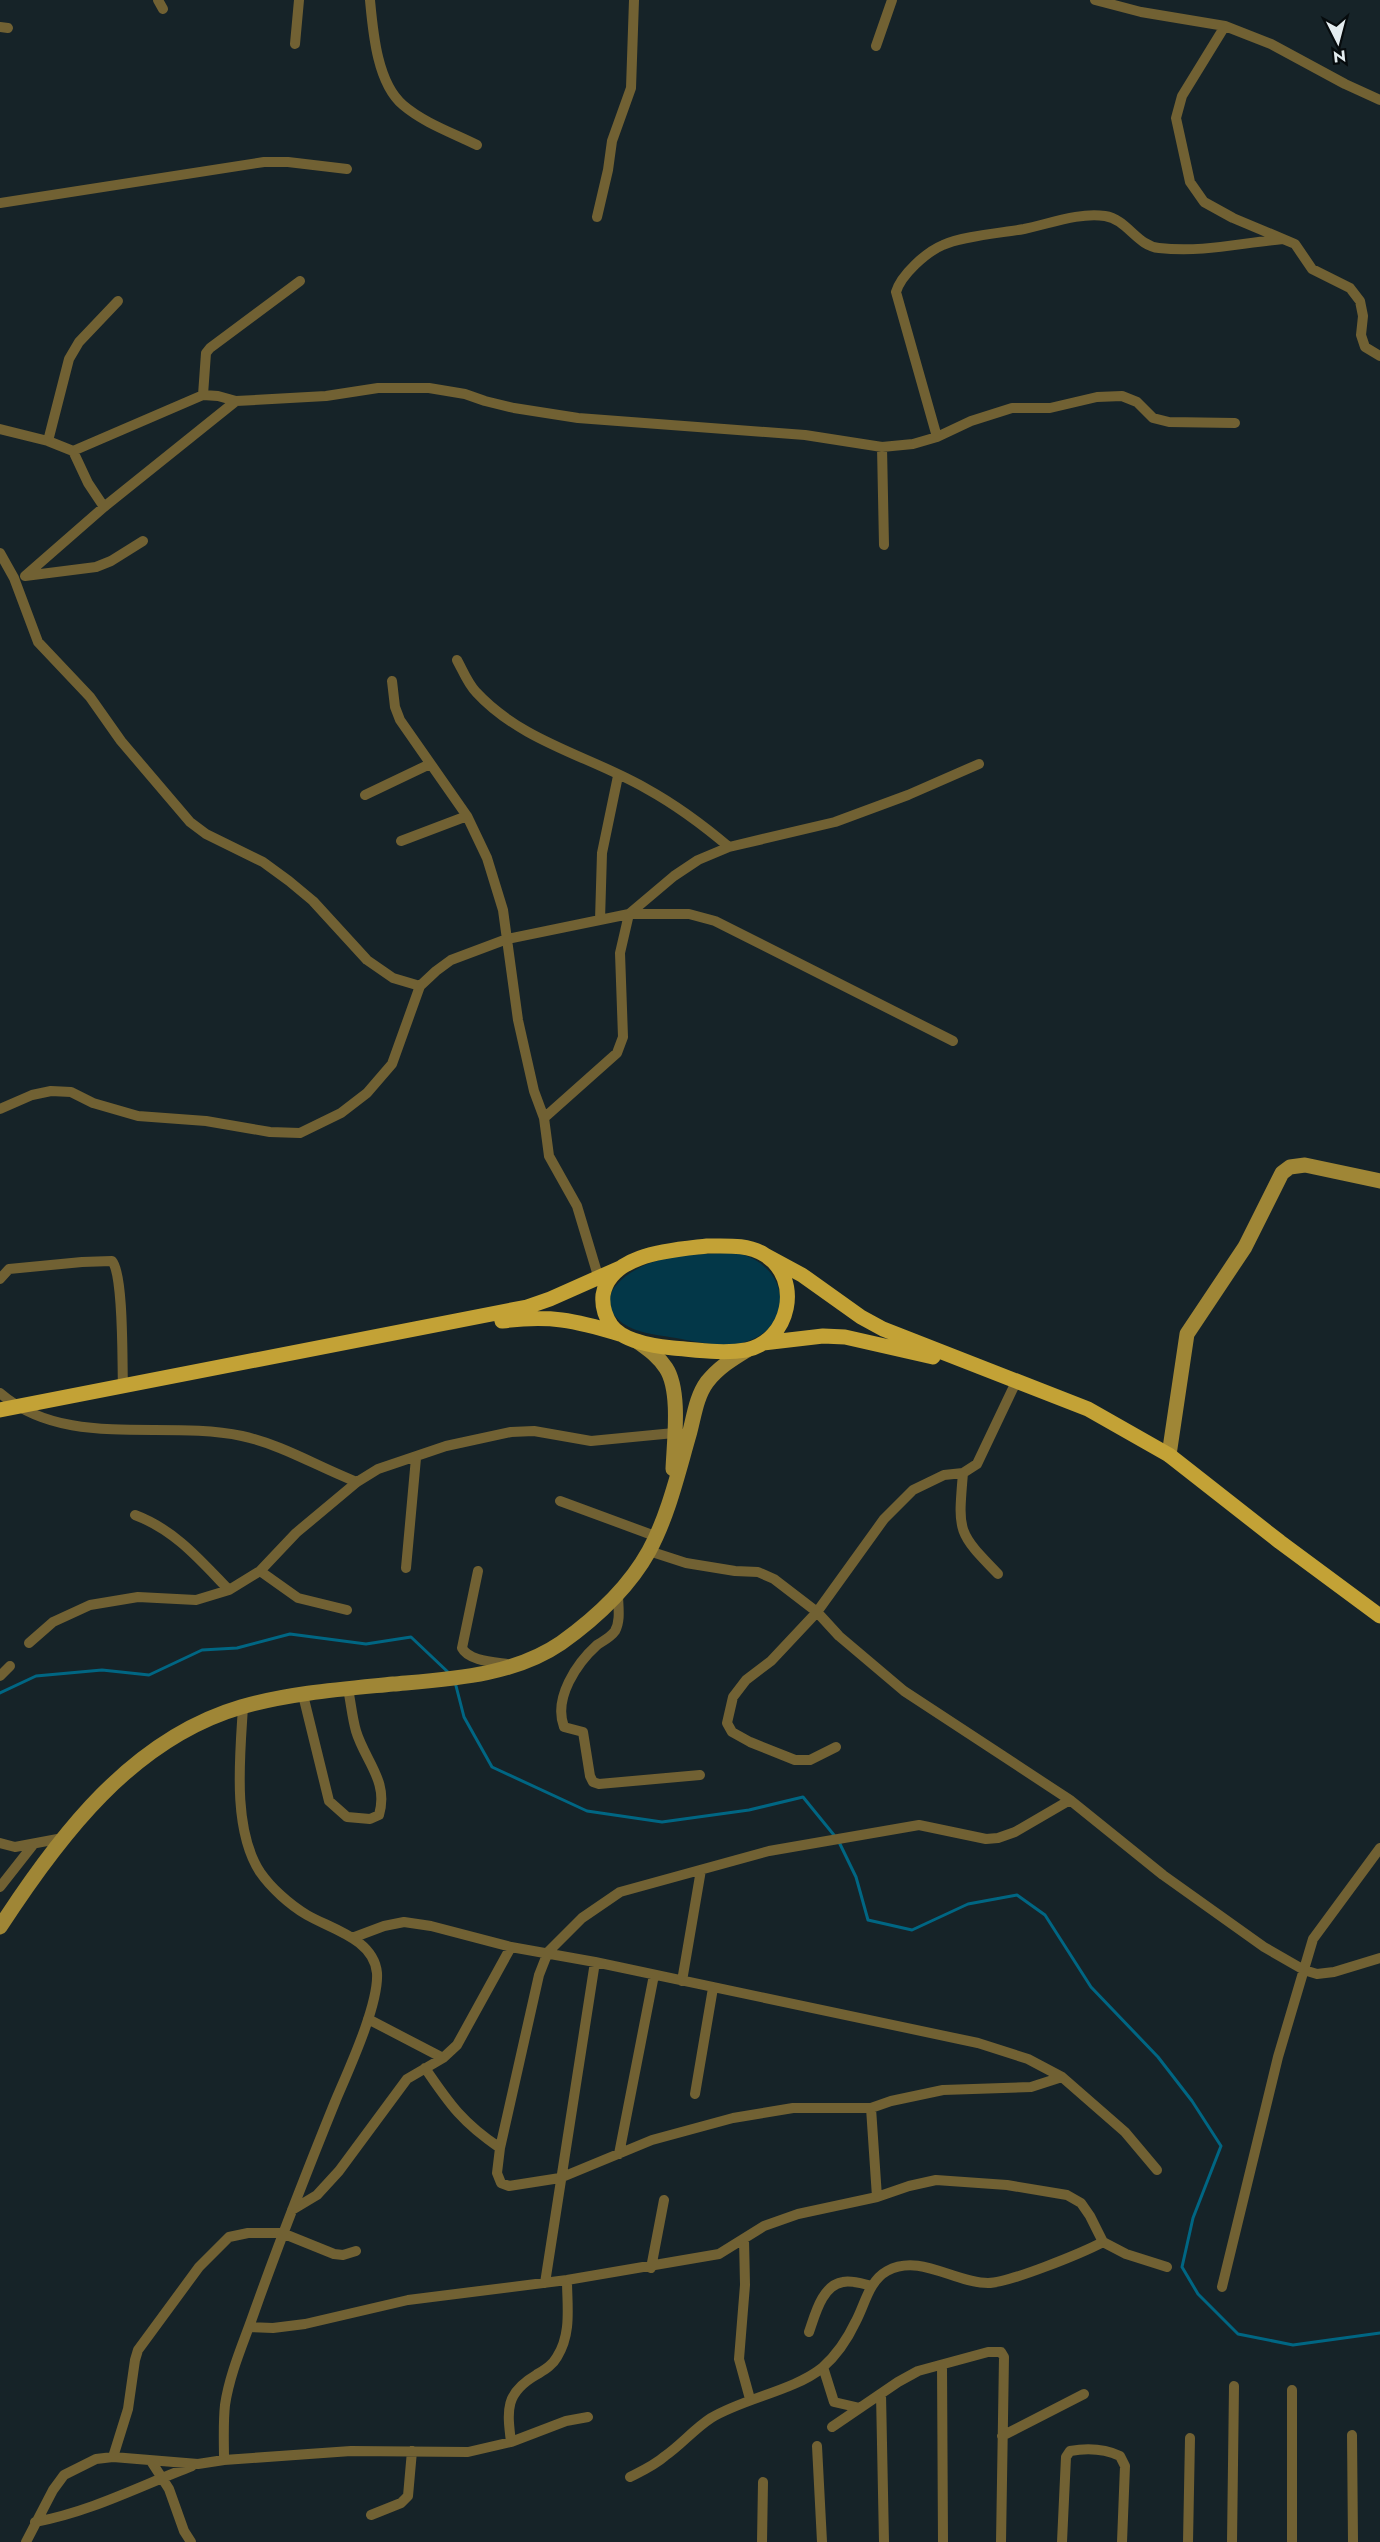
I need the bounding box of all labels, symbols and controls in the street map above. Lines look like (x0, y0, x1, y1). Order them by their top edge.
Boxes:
north arrow (1308, 12, 1368, 72)
text: N (1332, 44, 1347, 69)

